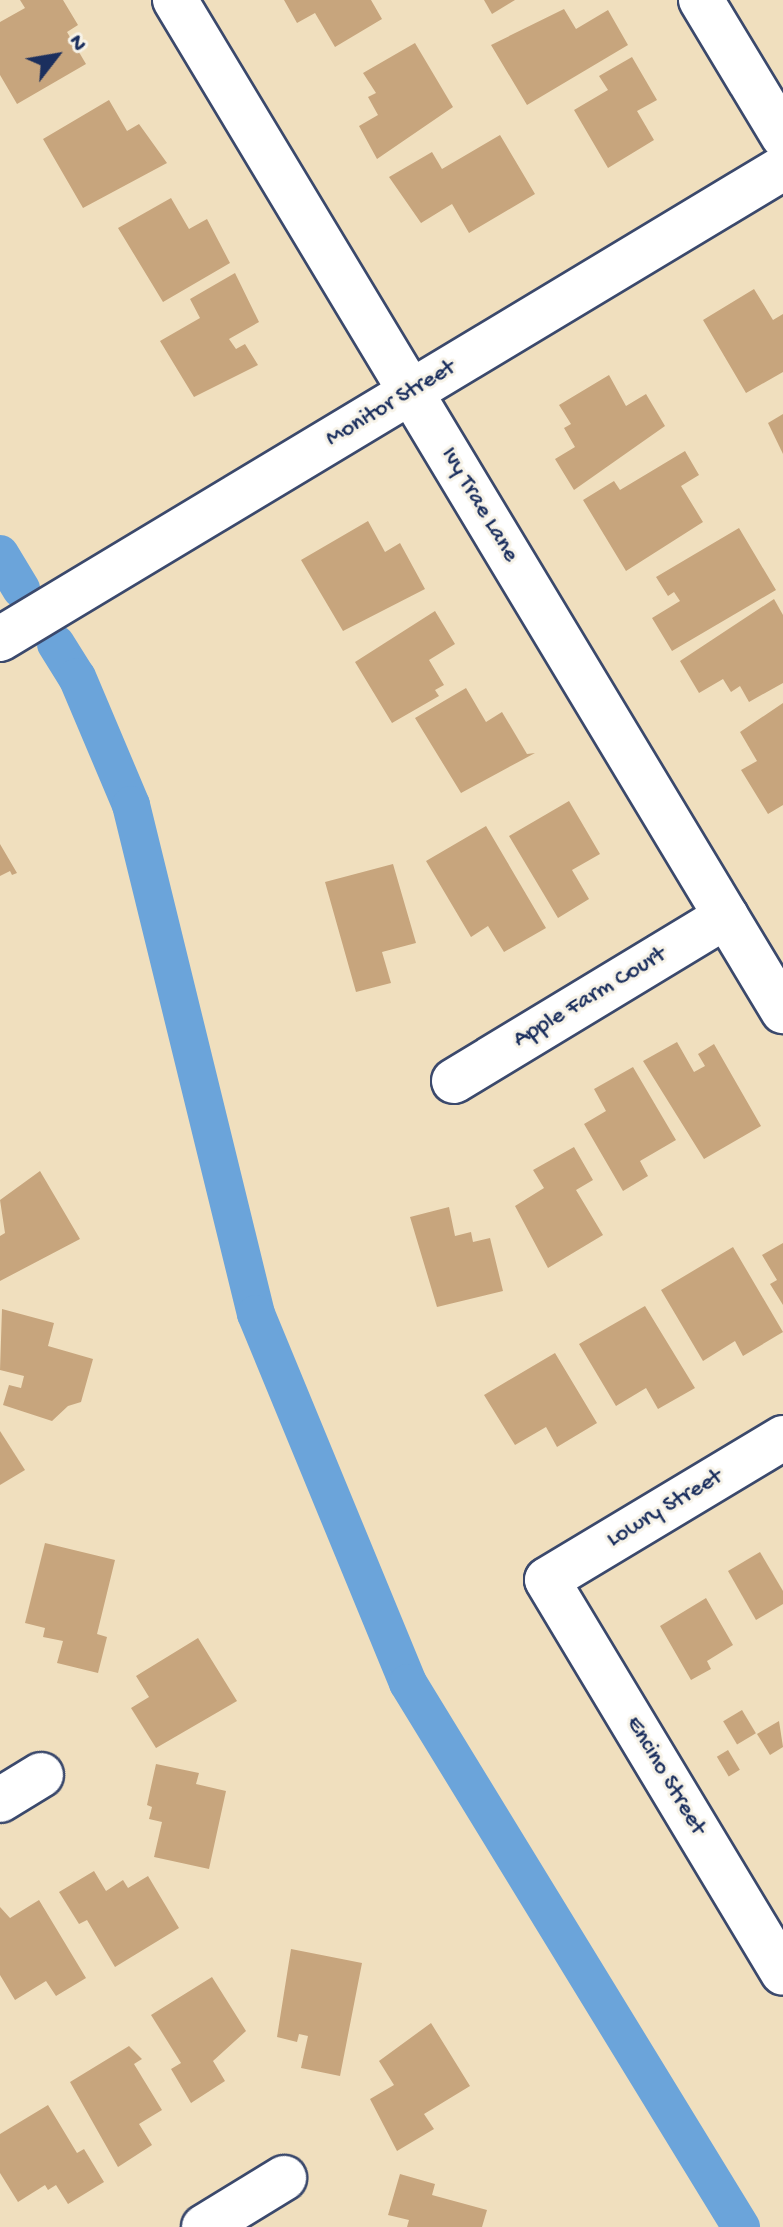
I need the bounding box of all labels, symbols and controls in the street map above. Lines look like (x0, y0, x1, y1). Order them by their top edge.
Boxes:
north arrow (16, 16, 96, 96)
text: N (62, 31, 91, 56)
street label: Monitor Street (321, 354, 461, 454)
street label: Ivy Trae Lane (433, 442, 525, 568)
street label: Apple Farm Court (508, 941, 672, 1055)
street label: Lowry Street (602, 1463, 728, 1555)
street label: Encino Street (618, 1711, 712, 1841)

